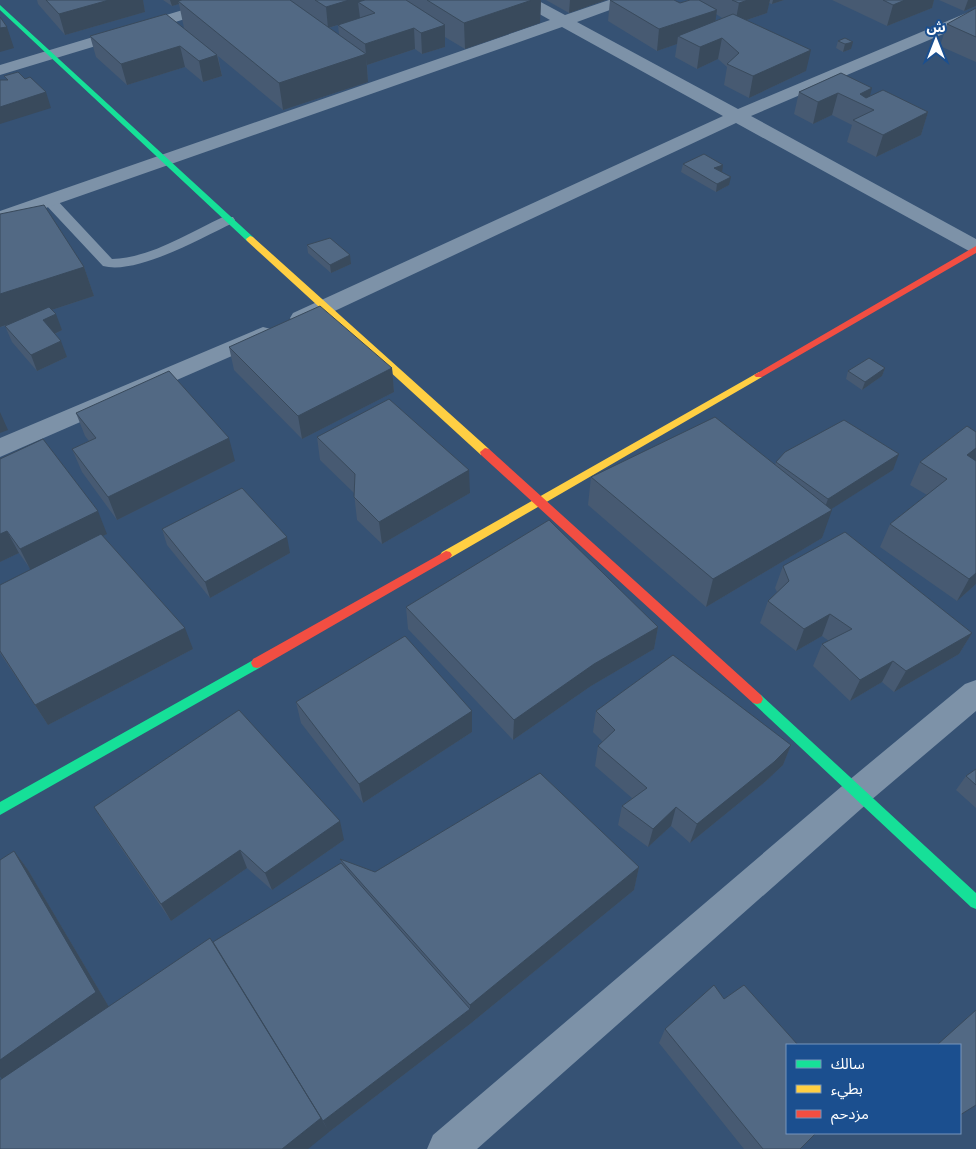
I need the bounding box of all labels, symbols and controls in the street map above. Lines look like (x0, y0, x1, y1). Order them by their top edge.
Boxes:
north arrow (911, 15, 961, 65)
text: ش (926, 17, 946, 36)
legend (786, 1044, 961, 1134)
text: سالك (831, 1053, 865, 1074)
text: بطيء (831, 1078, 863, 1100)
text: مزدحم (831, 1103, 869, 1125)

